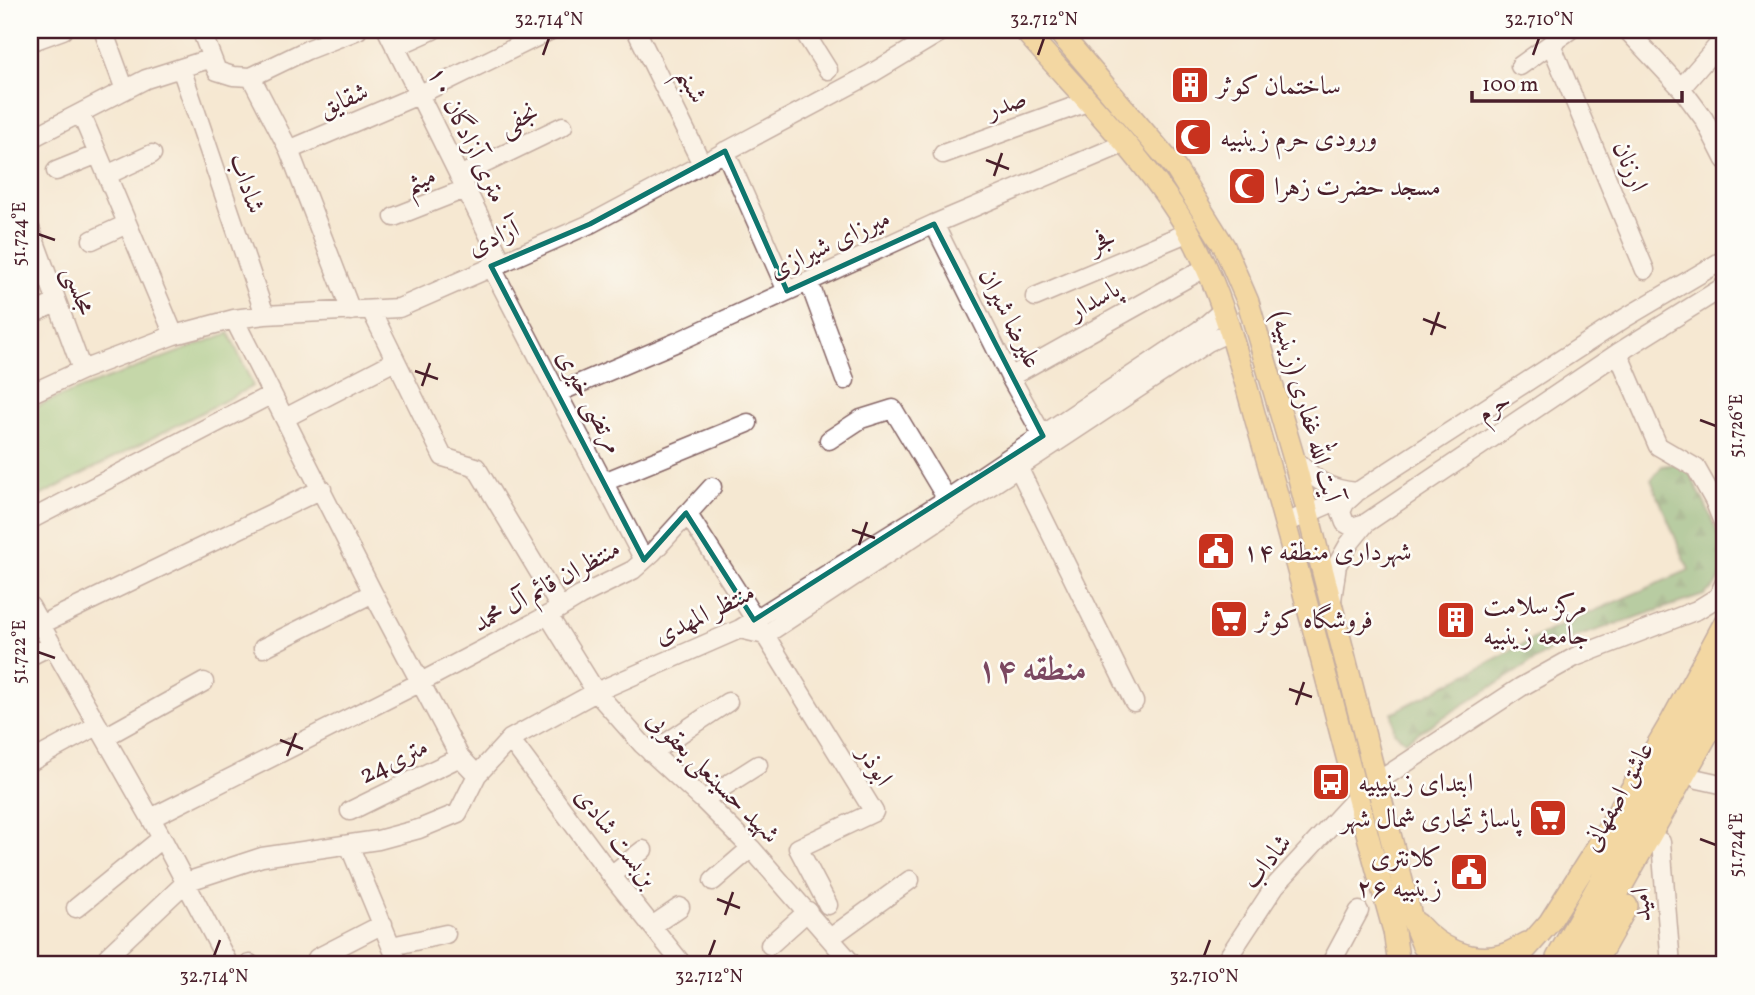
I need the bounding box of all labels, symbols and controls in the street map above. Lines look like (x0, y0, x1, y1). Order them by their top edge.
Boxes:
text: 32.714°N (515, 8, 583, 33)
text: 32.712°N (1010, 8, 1078, 33)
text: 32.710°N (1504, 8, 1574, 33)
street label: ۱۰ متری آزادگان (418, 60, 515, 209)
scale bar (1472, 60, 1682, 104)
street label: شبنم (662, 62, 715, 112)
building icon: ساختمان کوثر (1169, 64, 1211, 106)
place label: ساختمان کوثر (1214, 69, 1341, 105)
text: 100 m (1482, 71, 1539, 100)
street label: شقایق (313, 74, 374, 127)
street label: صدر (979, 81, 1032, 130)
street label: نجفی (493, 95, 545, 145)
mosque icon: ورودی حرم زینبیه (1172, 116, 1214, 158)
place label: ورودی حرم زینبیه (1220, 121, 1377, 160)
street label: ارزنان (1602, 136, 1656, 198)
street label: شاداب (219, 148, 273, 219)
street label: میثم (400, 158, 444, 209)
mosque icon: مسجد حضرت زهرا (1226, 165, 1268, 207)
place label: مسجد حضرت زهرا (1274, 170, 1441, 206)
text: 51.724°E (8, 201, 33, 266)
street label: میرزای شیرازی (763, 201, 897, 289)
street label: آزادی (462, 211, 528, 266)
street label: فجر (1081, 220, 1122, 265)
street label: مجلسی (53, 261, 104, 320)
street label: علیرضا شیران (969, 262, 1050, 375)
street label: پاسدار (1060, 271, 1128, 331)
street label: آیت الله غفاری (زینبیه) (1261, 306, 1354, 508)
street label: مرتضی خیری (547, 343, 632, 461)
street label: حرم (1470, 383, 1520, 435)
text: 51.726°E (1725, 394, 1750, 458)
public building icon: شهرداری منطقه ۱۴ (1195, 530, 1237, 572)
street label: منتظران قائم آل محمد (467, 531, 629, 645)
place label: شهرداری منطقه ۱۴ (1243, 535, 1412, 571)
street label: منتظر المهدی (648, 575, 761, 655)
place label: مرکز سلامت جامعه زینبیه (1483, 589, 1589, 655)
supermarket icon: فروشگاه کوثر (1208, 598, 1250, 640)
building icon: مرکز سلامت جامعه زینبیه (1435, 599, 1477, 641)
place label: فروشگاه کوثر (1253, 603, 1373, 639)
text: 51.722°E (8, 620, 33, 684)
district label: منطقه ۱۴ (977, 649, 1087, 695)
street label: شهید حسینعلی یعقوبی (638, 703, 787, 852)
street label: 24متری (353, 730, 435, 794)
street label: عاشق اصفهانی (1574, 735, 1664, 858)
street label: ابوذر (846, 736, 901, 793)
bus stop icon: ابتدای زینیبیه (1310, 761, 1352, 803)
place label: ابتدای زینیبیه (1358, 766, 1473, 802)
street label: بن‌بست شادی (565, 780, 666, 896)
supermarket icon: پاساژ تجاری شمال شهر (1527, 797, 1569, 839)
place label: پاساژ تجاری شمال شهر (1338, 802, 1522, 838)
text: 51.724°E (1725, 812, 1750, 877)
street label: شاداب (1234, 827, 1301, 898)
place label: کلانتری ۲۶ زینبیه (1357, 841, 1442, 907)
public building icon: کلانتری ۲۶ زینبیه (1448, 851, 1490, 893)
street label: امید (1623, 886, 1661, 923)
text: 32.714°N (180, 965, 248, 990)
text: 32.712°N (675, 965, 743, 990)
text: 32.710°N (1169, 965, 1239, 990)

